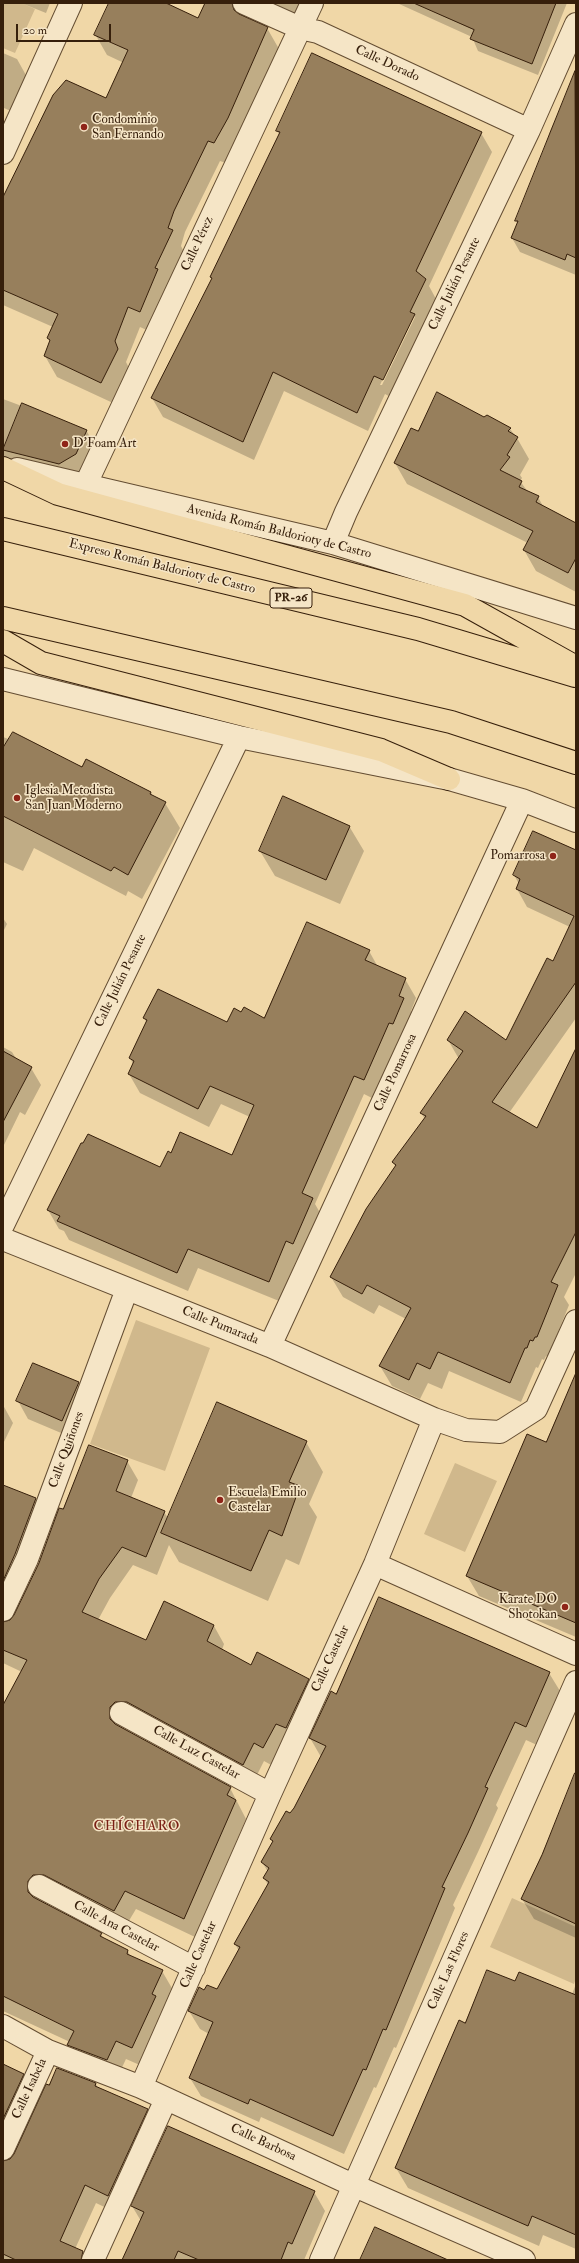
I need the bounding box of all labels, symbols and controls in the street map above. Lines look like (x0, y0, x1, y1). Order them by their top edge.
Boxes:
scale bar (18, 16, 113, 42)
text: 20 m (23, 23, 47, 38)
street label: Calle Dorado (352, 42, 422, 86)
place label: Condominio San Fernando (92, 112, 164, 143)
marker: Condominio San Fernando (79, 122, 89, 132)
street label: Calle Pérez (179, 214, 217, 274)
street label: Calle Julián Pesante (426, 235, 484, 333)
place label: D'Foam Art (73, 436, 136, 452)
marker: D'Foam Art (60, 439, 70, 449)
street label: Avenida Román Baldorioty de Castro (185, 501, 373, 563)
street label: Expreso Román Baldorioty de Castro (67, 536, 257, 598)
road number: PR-26 (270, 588, 312, 608)
place label: Iglesia Metodista San Juan Moderno (25, 783, 122, 814)
marker: Iglesia Metodista San Juan Moderno (12, 793, 22, 803)
place label: Pomarrosa (490, 848, 545, 864)
marker: Pomarrosa (548, 851, 558, 861)
street label: Calle Julián Pesante (92, 932, 150, 1030)
street label: Calle Pomarrosa (371, 1032, 421, 1114)
street label: Calle Pumarada (179, 1304, 261, 1348)
street label: Calle Quiñones (46, 1410, 88, 1490)
place label: Escuela Emilio Castelar (228, 1485, 307, 1516)
marker: Escuela Emilio Castelar (215, 1495, 225, 1505)
place label: Karate DO Shotokan (499, 1592, 557, 1623)
marker: Karate DO Shotokan (560, 1602, 570, 1612)
street label: Calle Castelar (309, 1623, 353, 1695)
street label: Calle Luz Castelar (150, 1723, 242, 1783)
district label: CHÍCHARO (93, 1819, 181, 1835)
street label: Calle Ana Castelar (70, 1898, 162, 1956)
street label: Calle Castelar (177, 1919, 221, 1991)
street label: Calle Las Flores (425, 1929, 473, 2013)
street label: Calle Isabela (9, 2056, 51, 2122)
street label: Calle Barbosa (228, 2121, 298, 2165)

